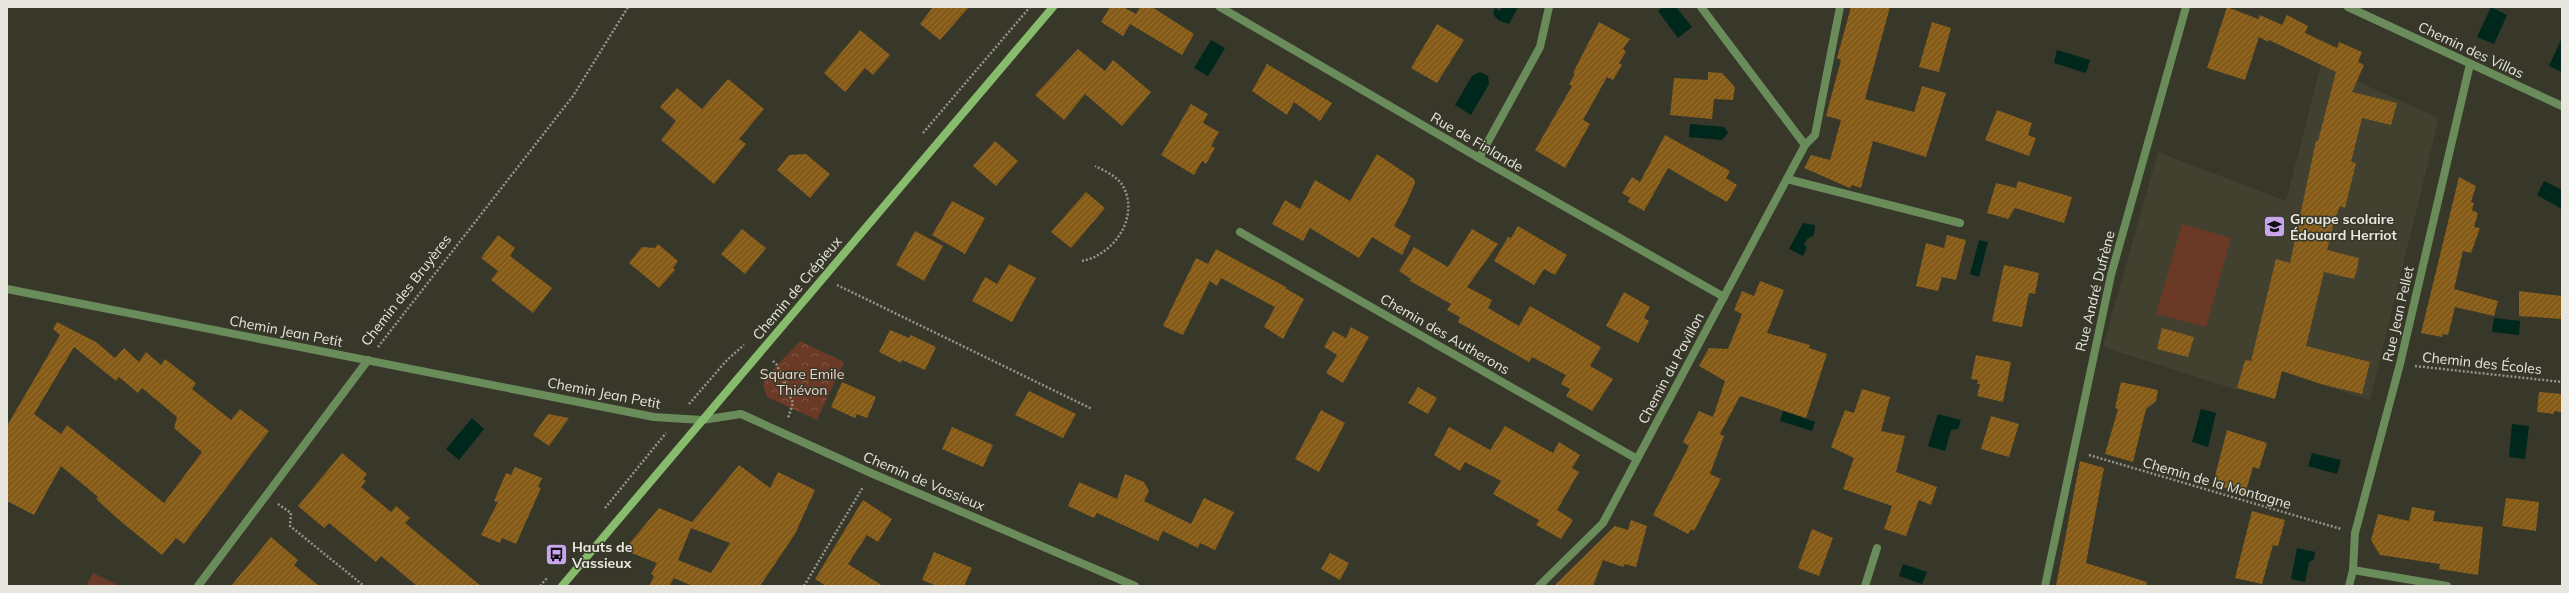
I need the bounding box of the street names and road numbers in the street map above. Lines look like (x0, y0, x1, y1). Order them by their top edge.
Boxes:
street label: Chemin des Villas (2415, 18, 2527, 82)
street label: Rue de Finlande (1427, 108, 1527, 176)
street label: Rue André Dufrène (2071, 229, 2119, 353)
street label: Chemin des Bruyères (357, 231, 455, 349)
street label: Chemin de Crépieux (748, 232, 846, 343)
street label: Rue Jean Pellet (2378, 265, 2418, 363)
street label: Chemin des Autherons (1377, 290, 1513, 378)
street label: Chemin du Pavillon (1634, 309, 1708, 427)
street label: Chemin Jean Petit (228, 311, 344, 351)
street label: Chemin des Écoles (2421, 348, 2543, 378)
street label: Chemin Jean Petit (546, 373, 662, 413)
street label: Chemin de Vassieux (860, 447, 988, 515)
street label: Chemin de la Montagne (2141, 453, 2293, 513)

